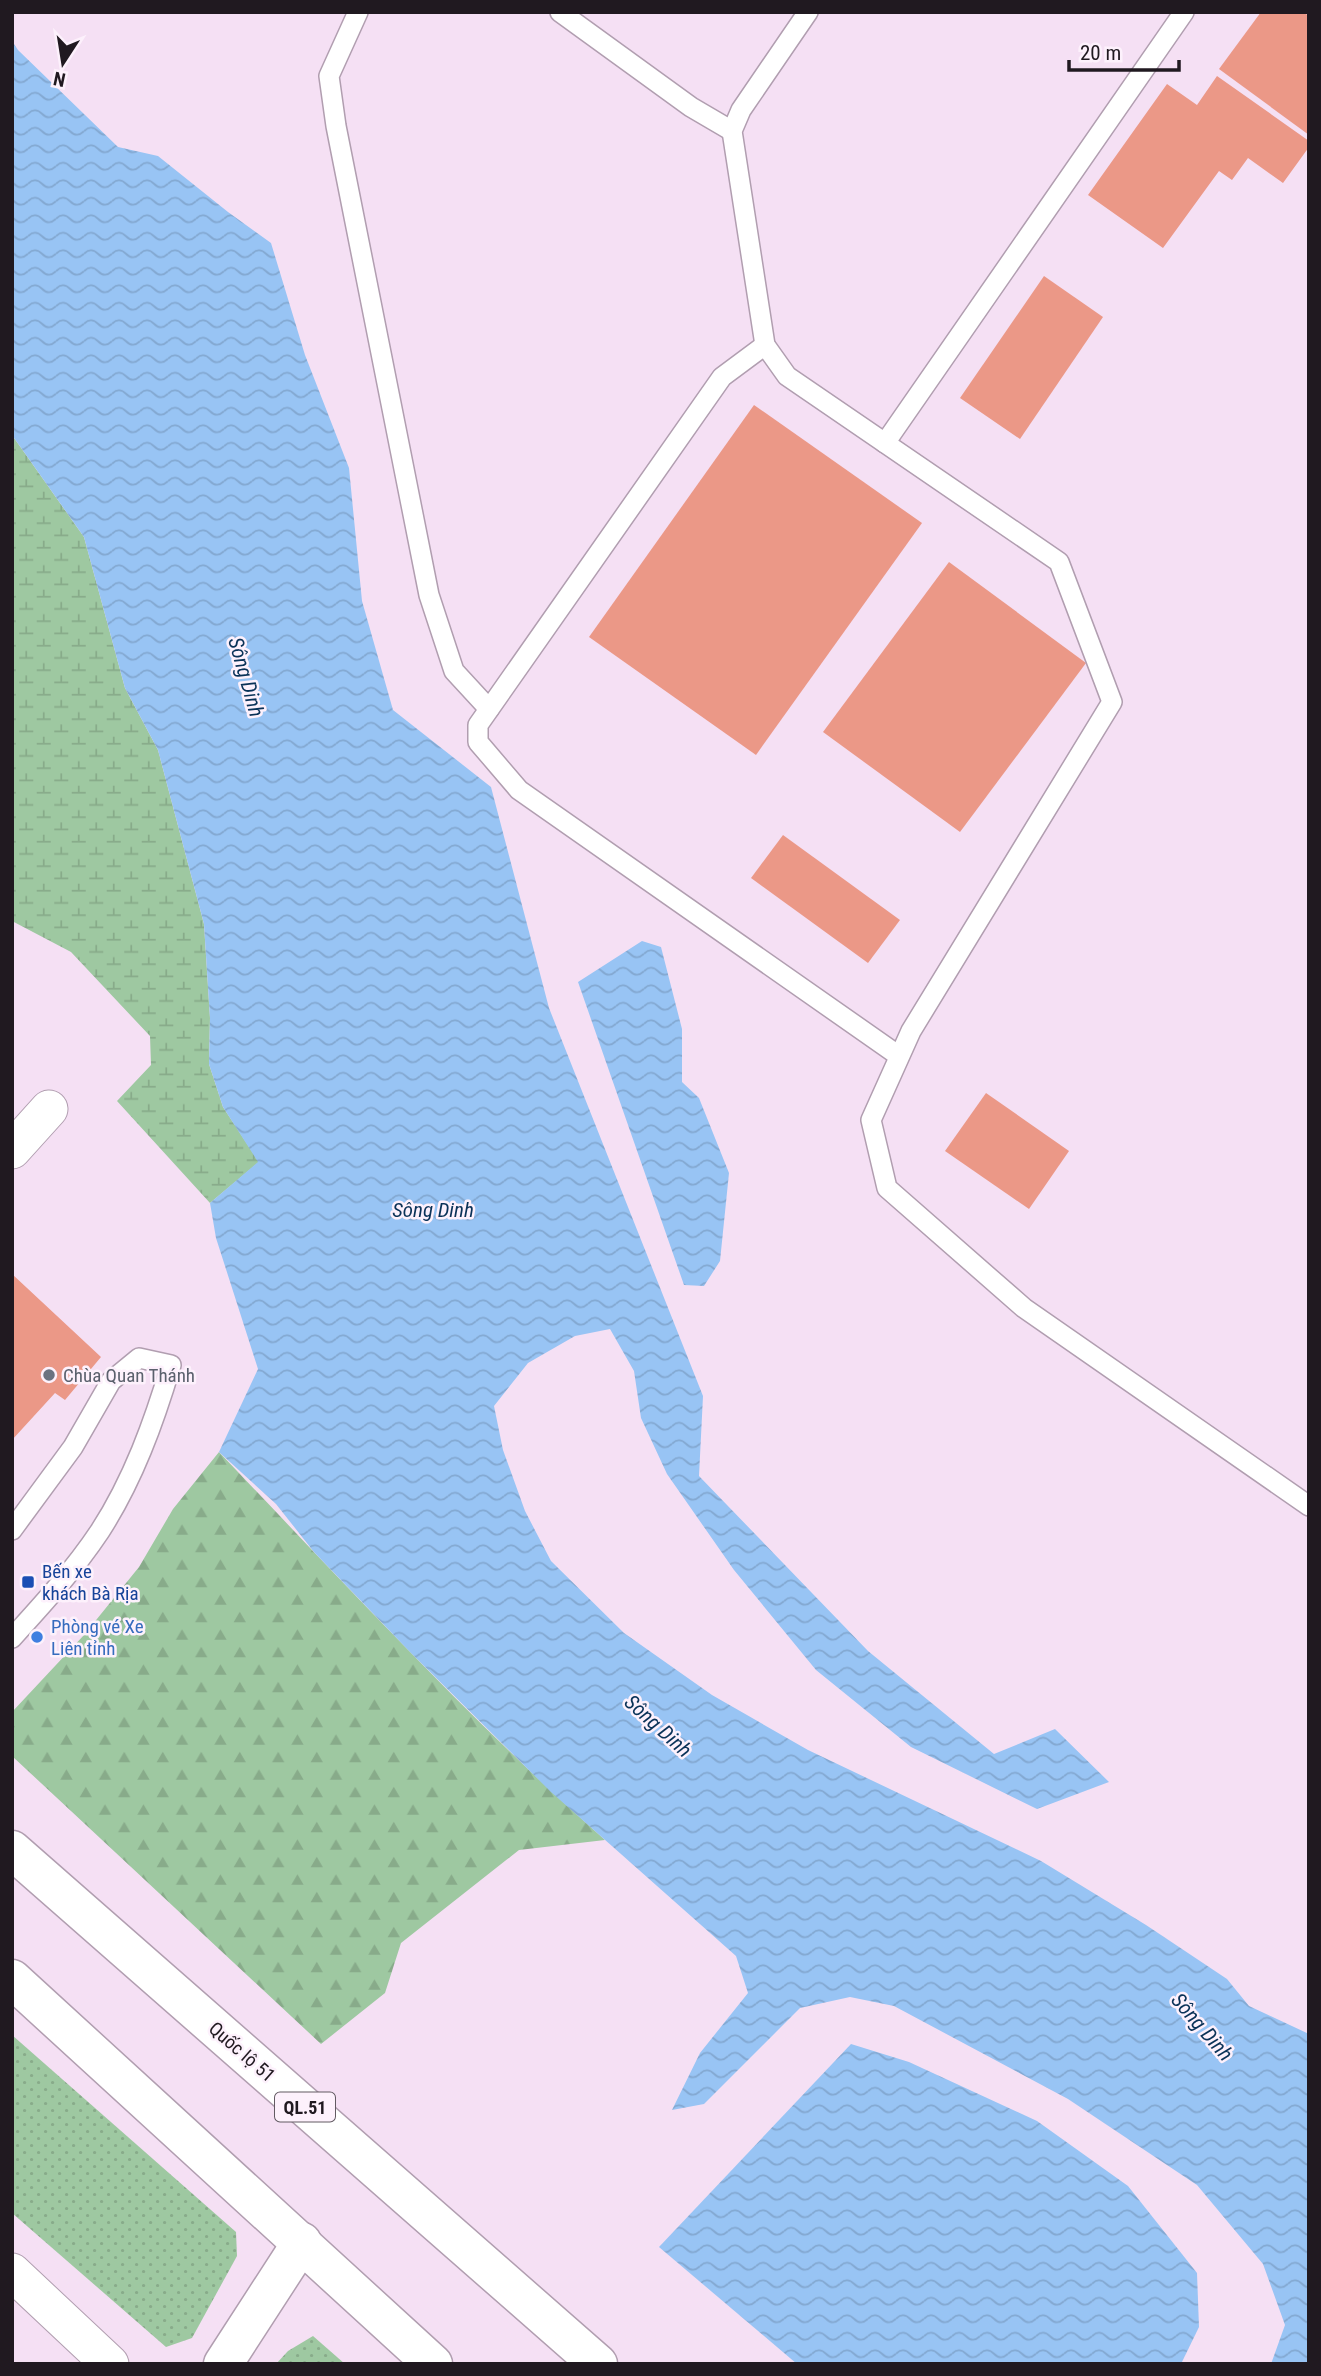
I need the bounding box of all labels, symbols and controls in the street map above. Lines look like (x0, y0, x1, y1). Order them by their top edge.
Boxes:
north arrow (28, 28, 98, 98)
scale bar (1069, 28, 1179, 72)
text: 20 m (1080, 41, 1121, 65)
text: N (51, 67, 68, 92)
water label: Sông Dinh (223, 635, 269, 719)
water label: Sông Dinh (392, 1198, 474, 1222)
place label: Chùa Quan Thánh (63, 1364, 195, 1387)
marker: Chùa Quan Thánh (41, 1367, 57, 1383)
place label: Bến xe khách Bà Rịa (42, 1560, 139, 1605)
marker: Bến xe khách Bà Rịa (20, 1574, 36, 1590)
place label: Phòng vé Xe Liên tỉnh (51, 1615, 144, 1660)
marker: Phòng vé Xe Liên tỉnh (29, 1629, 45, 1645)
water label: Sông Dinh (620, 1690, 696, 1762)
water label: Sông Dinh (1166, 1988, 1238, 2066)
street label: Quốc lộ 51 (204, 2017, 280, 2087)
road number: QL.51 (275, 2092, 335, 2122)

